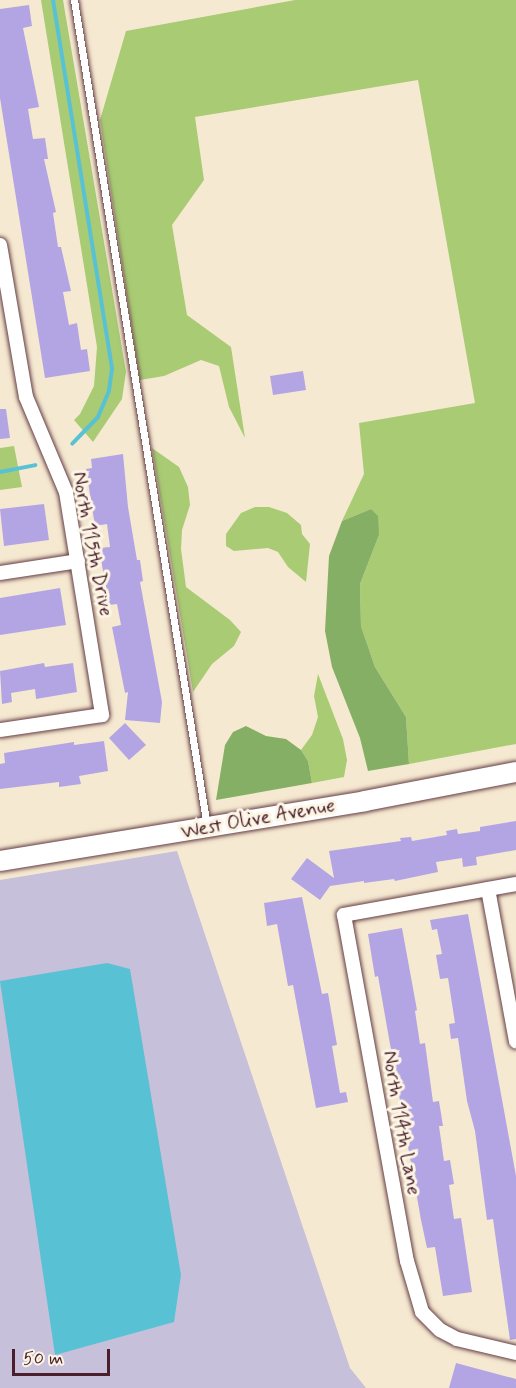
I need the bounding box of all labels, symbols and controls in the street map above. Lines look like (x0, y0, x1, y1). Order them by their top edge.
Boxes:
street label: North 115th Drive (66, 470, 118, 618)
street label: West Olive Avenue (178, 793, 338, 845)
street label: North 114th Lane (376, 1049, 426, 1197)
scale bar (15, 1337, 112, 1375)
text: 50 m (23, 1347, 63, 1371)

